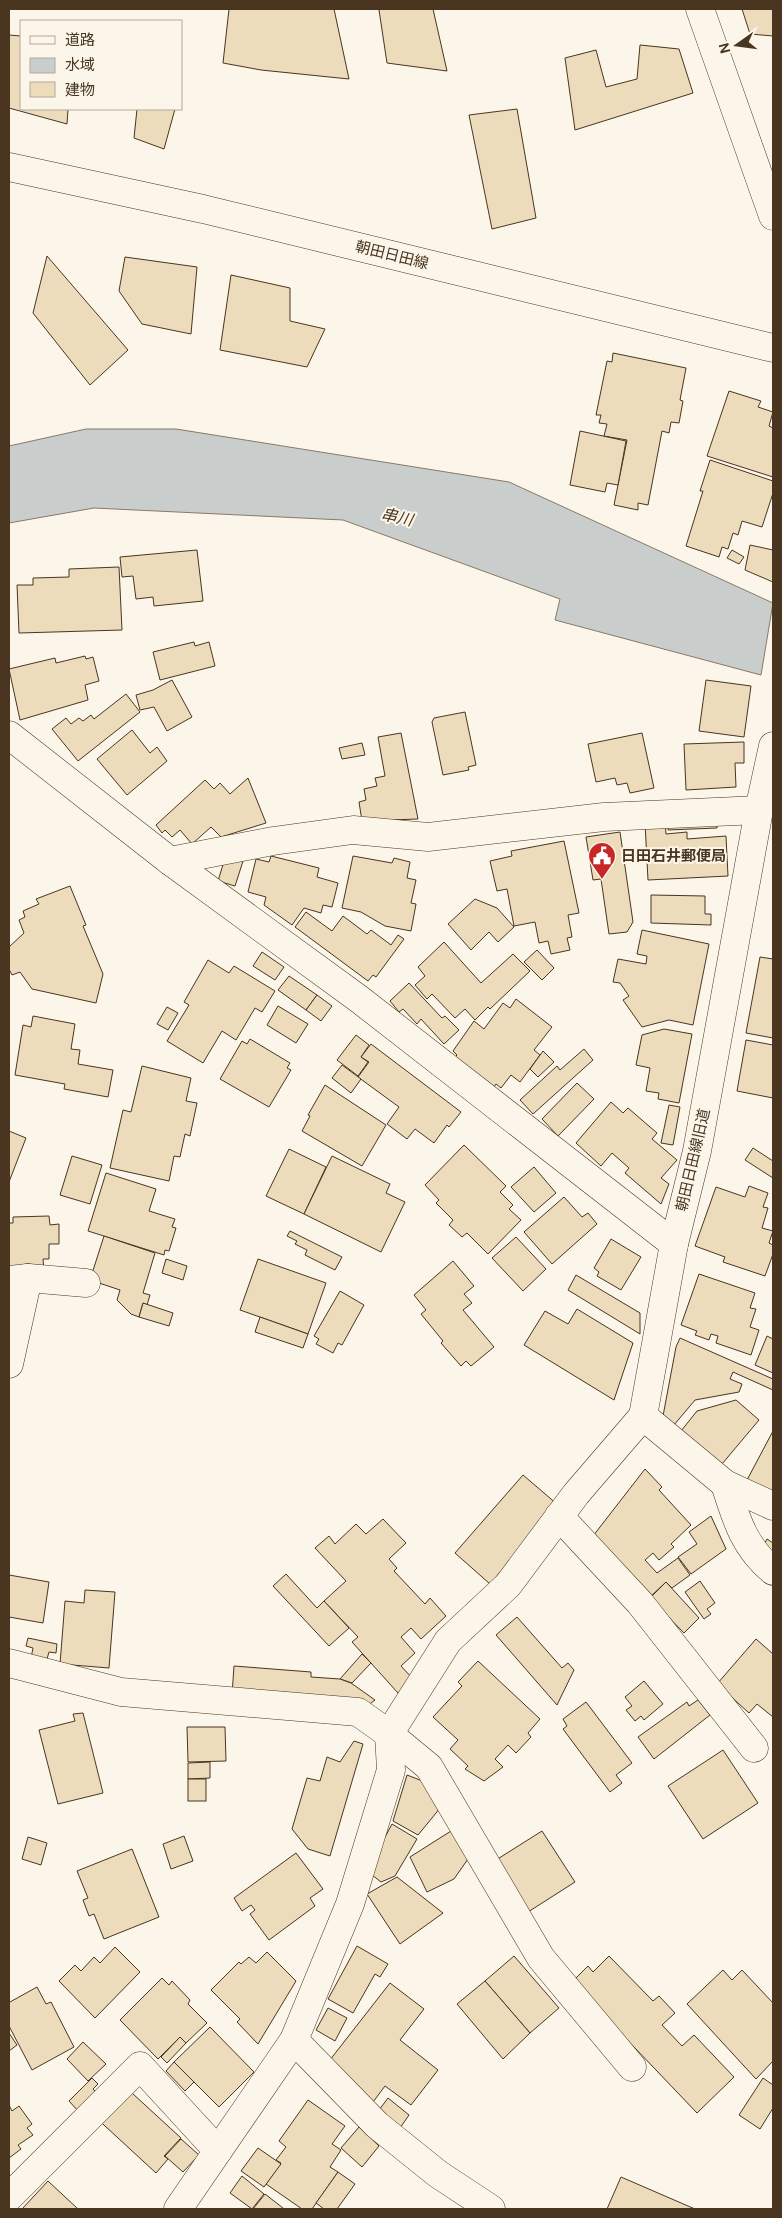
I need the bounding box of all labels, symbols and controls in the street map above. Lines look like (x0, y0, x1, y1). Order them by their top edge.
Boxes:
legend (20, 20, 182, 110)
north arrow (712, 20, 762, 70)
text: 道路 (65, 30, 95, 50)
text: N (714, 41, 734, 55)
text: 水域 (65, 55, 95, 75)
text: 建物 (65, 80, 95, 100)
street label: 朝田日田線 (353, 236, 431, 274)
water label: 串川 (379, 503, 417, 531)
public building icon: 日田石井郵便局 (587, 841, 617, 880)
place label: 日田石井郵便局 (621, 846, 726, 866)
street label: 朝田日田線旧道 (671, 1107, 715, 1213)

